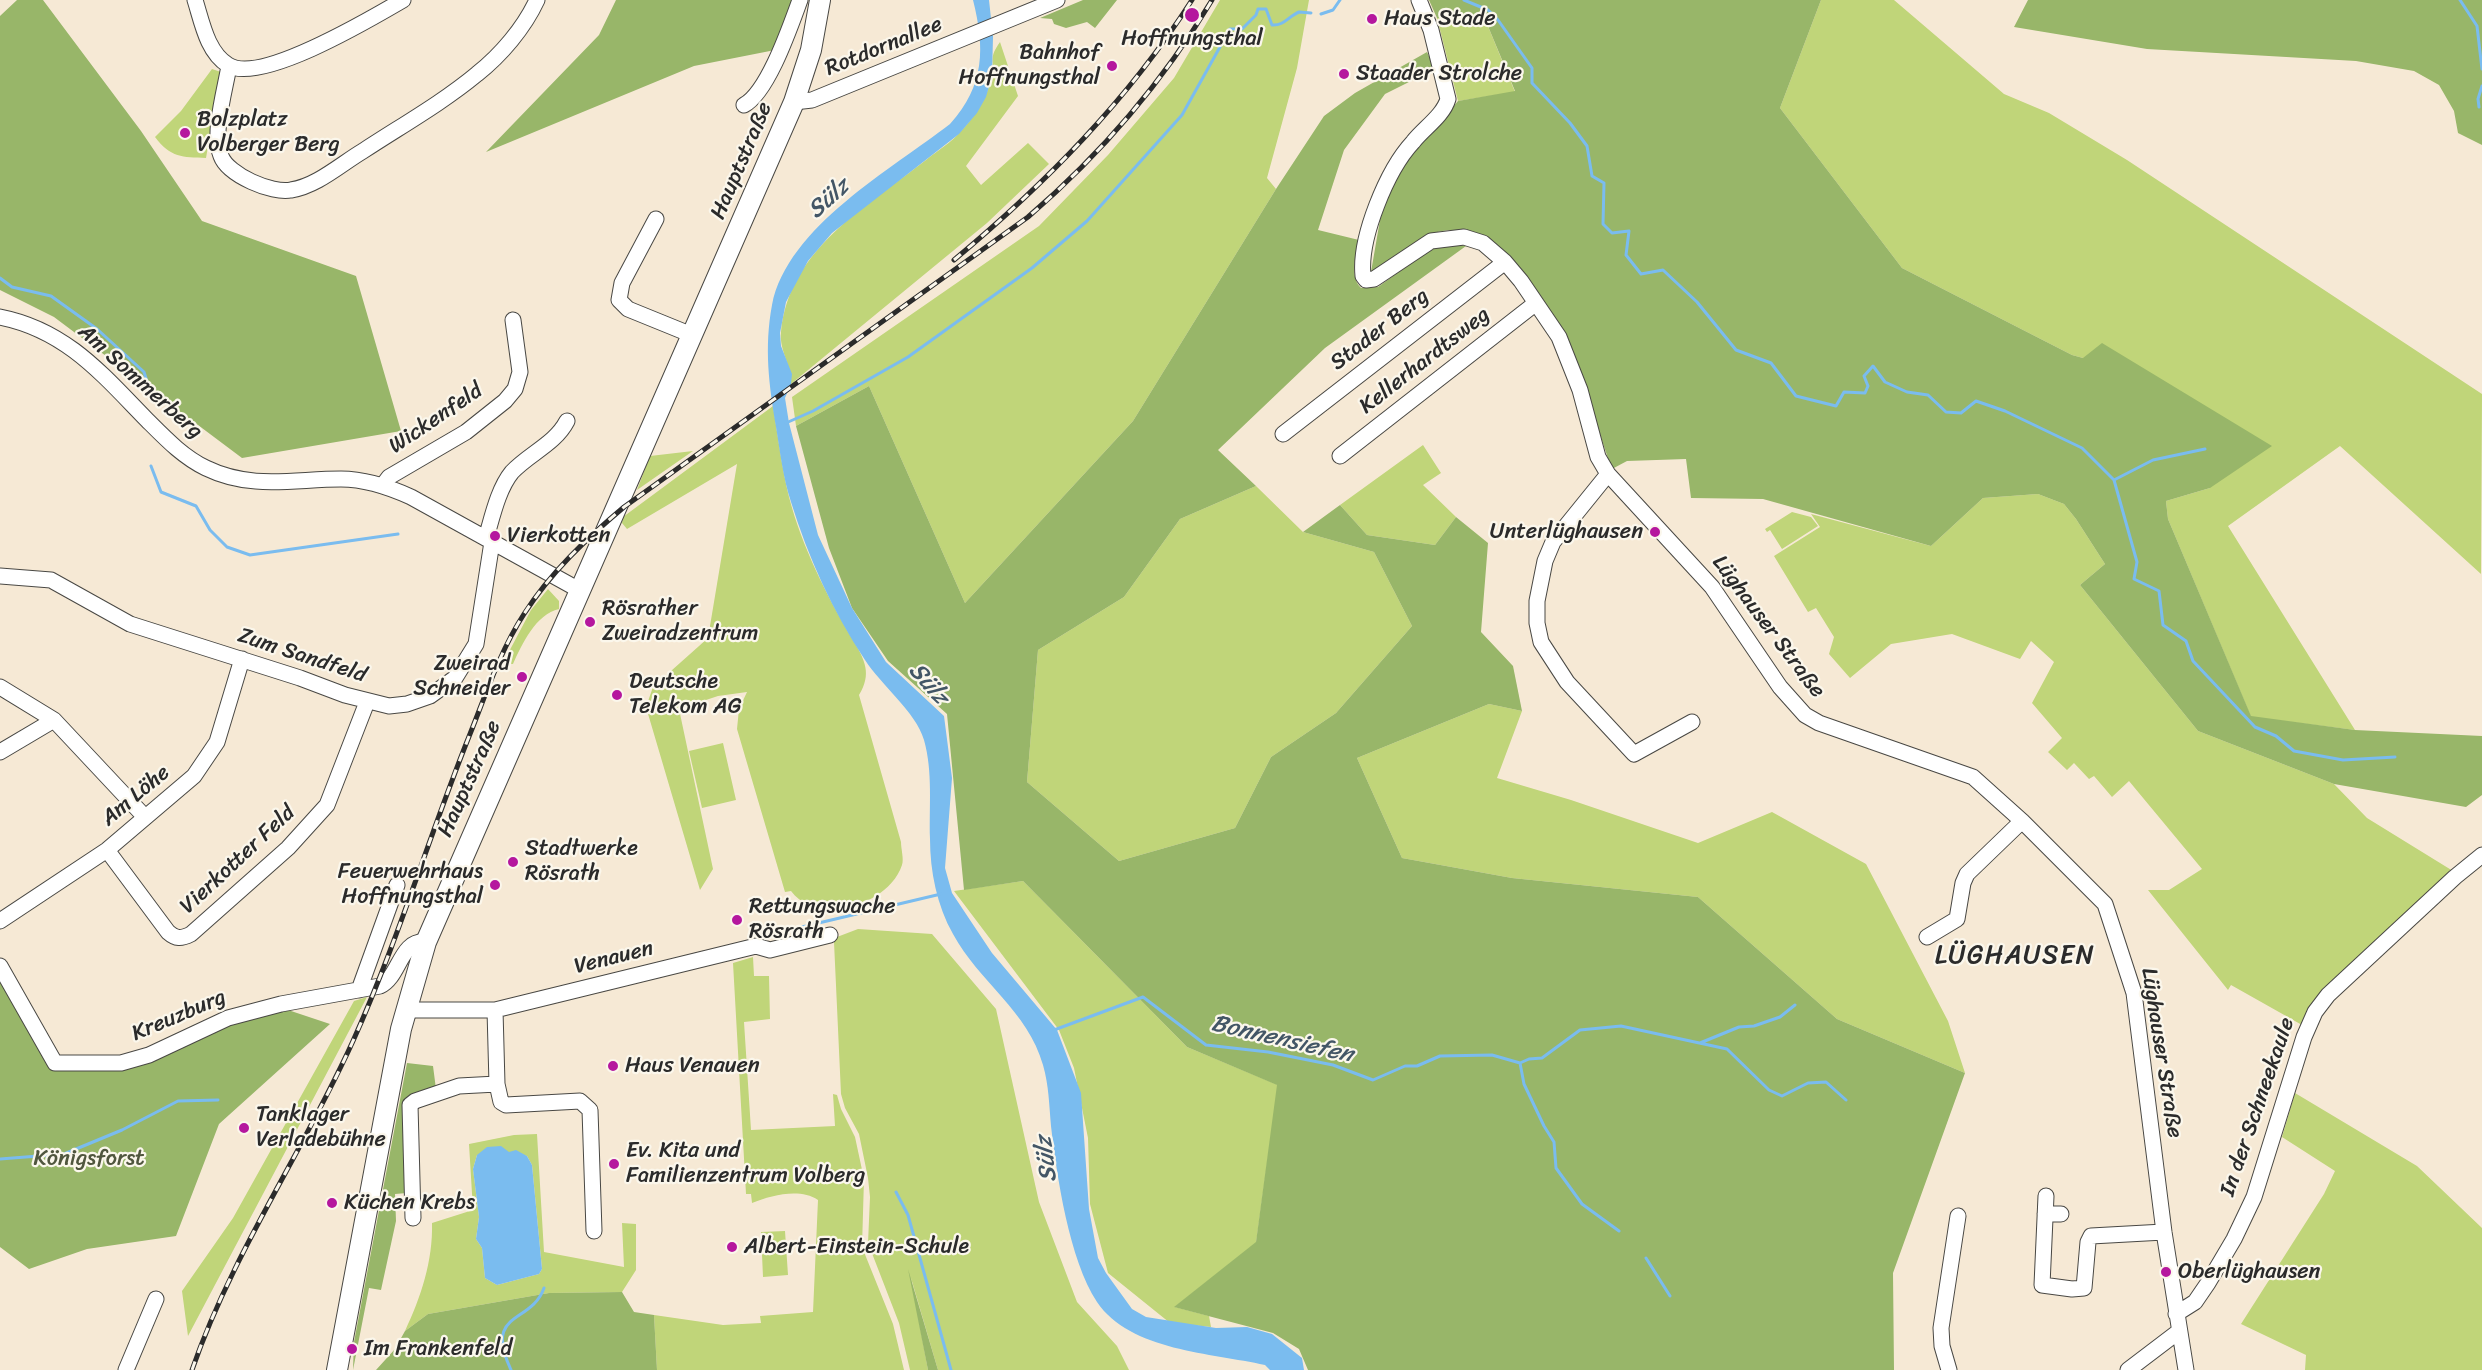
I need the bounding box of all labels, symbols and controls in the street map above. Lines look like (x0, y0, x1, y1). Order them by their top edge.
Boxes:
marker: Hoffnungsthal (1183, 6, 1201, 24)
place label: Haus Stade (1384, 6, 1496, 32)
street label: Rotdornallee (822, 12, 946, 82)
marker: Haus Stade (1365, 12, 1379, 26)
place label: Hoffnungsthal (1121, 26, 1263, 52)
place label: Bahnhof Hoffnungsthal (959, 40, 1100, 92)
marker: Bahnhof Hoffnungsthal (1105, 59, 1119, 73)
place label: Staader Strolche (1356, 61, 1522, 87)
marker: Staader Strolche (1337, 67, 1351, 81)
street label: Hauptstraße (705, 98, 779, 224)
place label: Bolzplatz Volberger Berg (197, 107, 339, 158)
marker: Bolzplatz Volberger Berg (178, 126, 192, 140)
water label: Sülz (802, 173, 856, 225)
street label: Stader Berg (1326, 283, 1434, 377)
street label: Kellerhardtsweg (1355, 302, 1495, 420)
street label: Am Sommerberg (72, 319, 208, 445)
street label: Wickenfeld (384, 378, 488, 460)
place label: Unterlüghausen (1490, 519, 1643, 545)
place label: Vierkotten (507, 523, 610, 549)
marker: Unterlüghausen (1648, 525, 1662, 539)
marker: Vierkotten (488, 529, 502, 543)
street label: Lüghauser Straße (1706, 550, 1830, 704)
place label: Rösrather Zweiradzentrum (602, 596, 758, 648)
marker: Rösrather Zweiradzentrum (583, 615, 597, 629)
street label: Zum Sandfeld (234, 623, 370, 689)
place label: Zweirad Schneider (413, 651, 510, 702)
water label: Sülz (902, 657, 954, 711)
place label: Deutsche Telekom AG (629, 669, 741, 720)
marker: Zweirad Schneider (515, 670, 529, 684)
marker: Deutsche Telekom AG (610, 688, 624, 702)
street label: Hauptstraße (433, 717, 507, 841)
street label: Am Löhe (96, 760, 176, 832)
street label: Vierkotter Feld (175, 800, 301, 920)
place label: Stadtwerke Rösrath (525, 836, 638, 888)
marker: Stadtwerke Rösrath (506, 855, 520, 869)
place label: Feuerwehrhaus Hoffnungsthal (338, 859, 483, 910)
marker: Feuerwehrhaus Hoffnungsthal (488, 878, 502, 892)
place label: Rettungswache Rösrath (749, 894, 896, 945)
marker: Rettungswache Rösrath (730, 913, 744, 927)
street label: Venauen (572, 935, 656, 981)
district label: LÜGHAUSEN (1935, 940, 2095, 972)
street label: Lüghauser Straße (2135, 966, 2187, 1140)
street label: Kreuzburg (128, 984, 230, 1048)
water label: Bonnensiefen (1208, 1010, 1356, 1070)
street label: In der Schneekaule (2215, 1014, 2301, 1200)
place label: Haus Venauen (625, 1053, 760, 1079)
marker: Haus Venauen (606, 1059, 620, 1073)
place label: Tanklager Verladebühne (256, 1102, 386, 1154)
marker: Tanklager Verladebühne (237, 1121, 251, 1135)
water label: Sülz (1030, 1134, 1064, 1184)
place label: Ev. Kita und Familienzentrum Volberg (626, 1138, 865, 1190)
park label: Königsforst (33, 1146, 145, 1172)
marker: Ev. Kita und Familienzentrum Volberg (607, 1157, 621, 1171)
place label: Küchen Krebs (344, 1190, 475, 1216)
marker: Küchen Krebs (325, 1196, 339, 1210)
place label: Albert-Einstein-Schule (744, 1234, 969, 1260)
marker: Albert-Einstein-Schule (725, 1240, 739, 1254)
place label: Oberlüghausen (2178, 1259, 2320, 1285)
marker: Oberlüghausen (2159, 1265, 2173, 1279)
place label: Im Frankenfeld (364, 1336, 512, 1362)
marker: Im Frankenfeld (345, 1342, 359, 1356)

